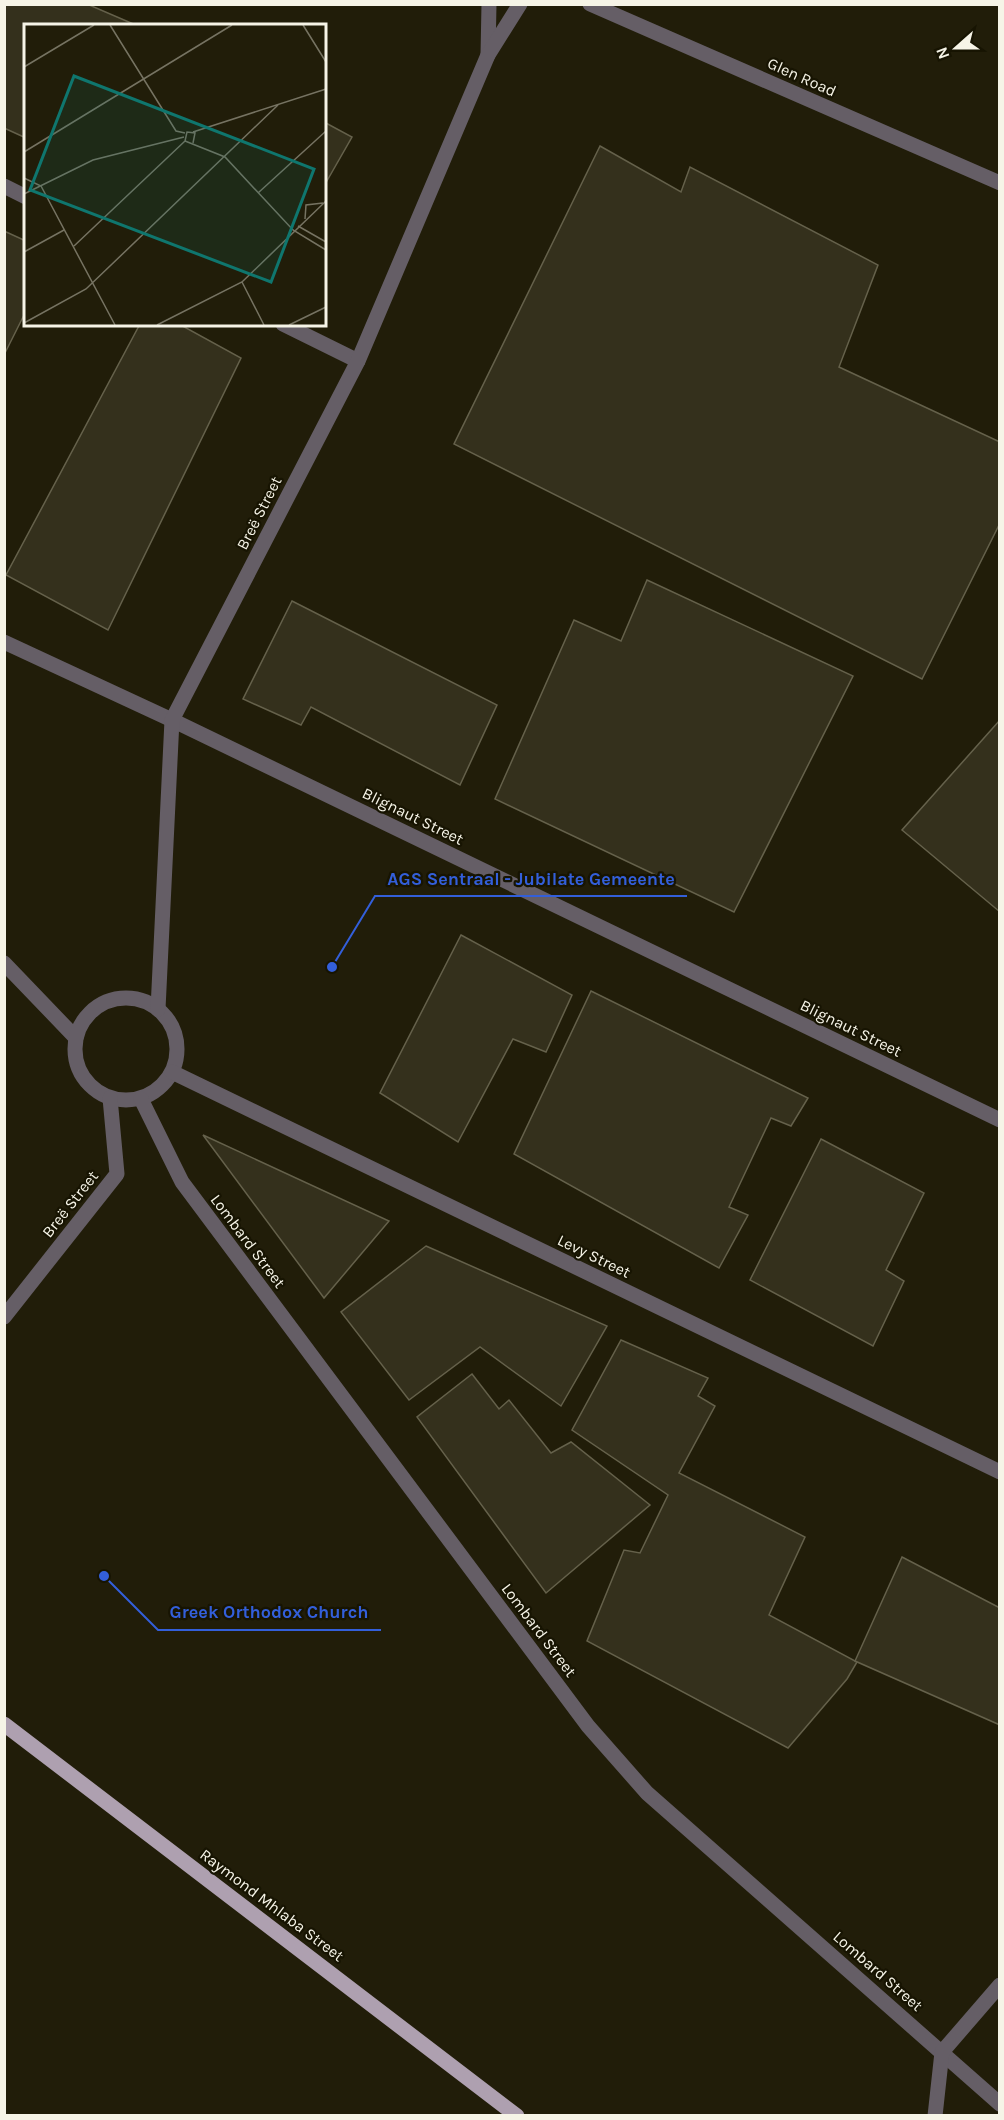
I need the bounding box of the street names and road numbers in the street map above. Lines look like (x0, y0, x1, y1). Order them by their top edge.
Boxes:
street label: Glen Road (765, 53, 839, 101)
street label: Breë Street (232, 473, 286, 553)
street label: Blignaut Street (359, 783, 467, 849)
street label: Blignaut Street (797, 995, 905, 1061)
street label: Breë Street (38, 1167, 102, 1241)
street label: Lombard Street (207, 1190, 289, 1292)
street label: Levy Street (554, 1230, 634, 1282)
street label: Lombard Street (498, 1579, 580, 1681)
street label: Raymond Mhlaba Street (196, 1845, 348, 1965)
street label: Lombard Street (829, 1927, 927, 2015)

